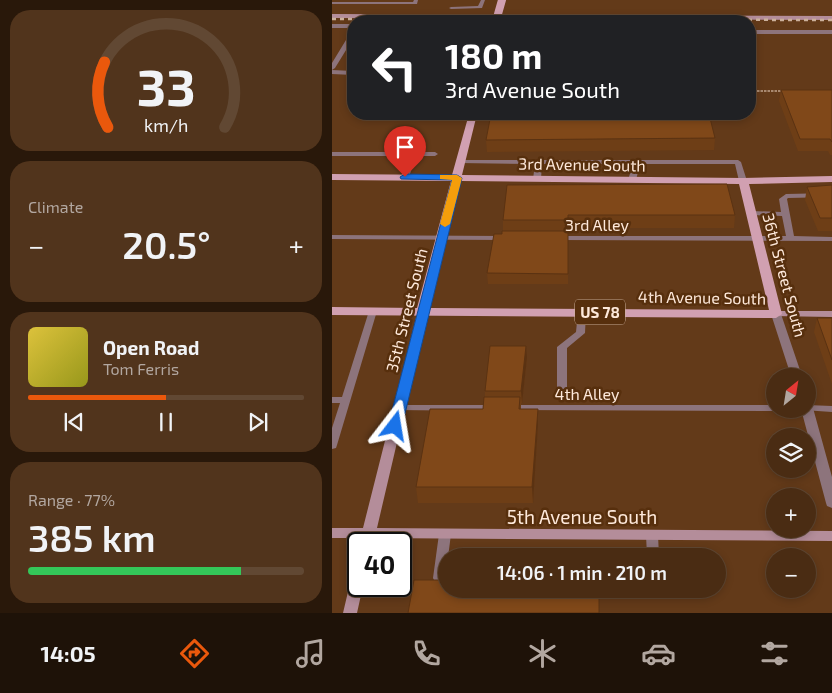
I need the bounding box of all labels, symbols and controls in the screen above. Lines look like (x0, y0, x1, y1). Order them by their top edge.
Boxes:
text: 180 m (445, 34, 542, 76)
icon: left (362, 35, 427, 100)
text: 33 (137, 54, 195, 116)
text: 3rd Avenue South (445, 76, 620, 102)
text: km/h (144, 114, 188, 136)
pin (384, 126, 426, 177)
icon: arrive (391, 133, 419, 161)
street label: 3rd Avenue South (518, 153, 646, 175)
text: Climate (28, 197, 83, 216)
street label: 36th Street South (759, 211, 811, 339)
street label: 3rd Alley (565, 215, 630, 234)
text: 20.5° (122, 221, 211, 267)
text: − (28, 228, 44, 262)
text: + (289, 228, 304, 262)
street label: 35th Street South (381, 246, 431, 374)
street label: 4th Avenue South (638, 286, 766, 308)
road number: US 78 (575, 300, 625, 324)
text: Open Road (103, 336, 199, 359)
text: Tom Ferris (103, 359, 179, 378)
north arrow (766, 368, 816, 418)
map controls (766, 368, 816, 598)
street label: 4th Alley (555, 384, 620, 403)
position arrow (368, 399, 420, 451)
icon: previous (60, 408, 88, 436)
icon: pause (152, 408, 180, 436)
icon: next (244, 408, 272, 436)
button: layers (766, 428, 816, 478)
button: + (766, 488, 816, 538)
text: Range · 77% (28, 490, 115, 509)
street label: 5th Avenue South (507, 505, 657, 528)
text: 385 km (28, 514, 156, 560)
speed limit sign: 40 (347, 532, 412, 597)
button: − (766, 548, 816, 598)
text: 14:06 · 1 min · 210 m (497, 561, 667, 584)
icon: directions (177, 636, 212, 671)
icon: music (293, 636, 328, 671)
icon: phone (409, 636, 444, 671)
icon: climate (525, 636, 560, 671)
icon: car (641, 636, 676, 671)
icon: filters (757, 636, 792, 671)
text: 14:05 (40, 640, 96, 666)

